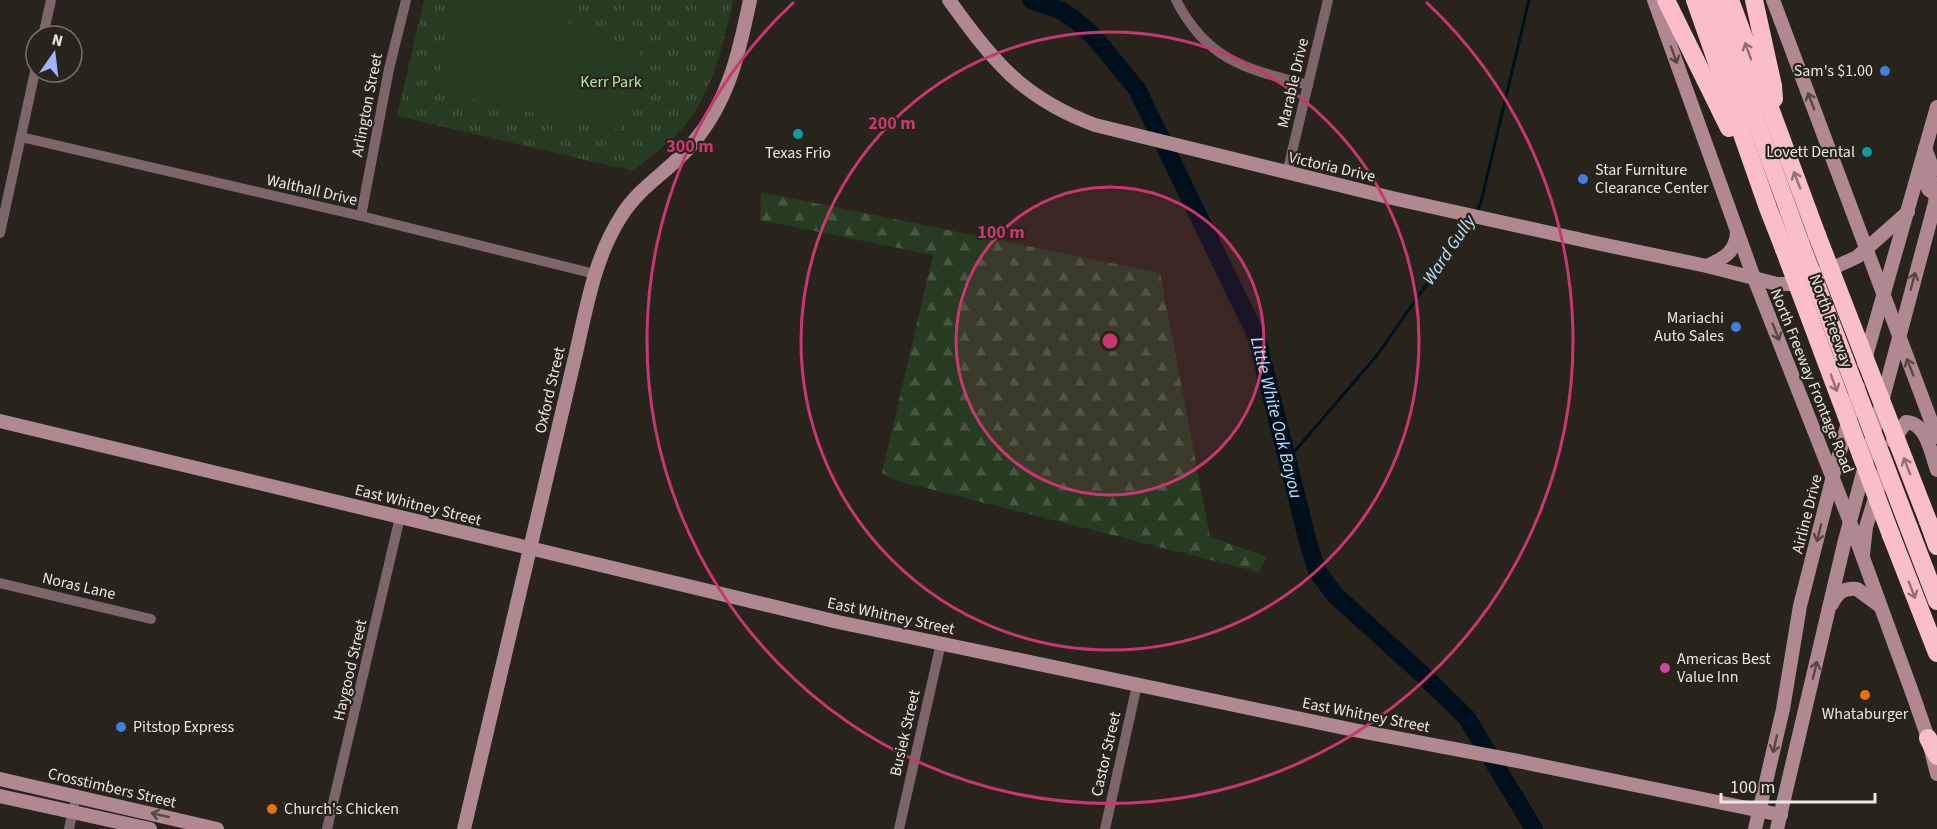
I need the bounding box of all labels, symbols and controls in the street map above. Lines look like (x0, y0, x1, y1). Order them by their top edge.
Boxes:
north arrow (24, 24, 84, 84)
text: N (50, 28, 65, 52)
street label: Marable Drive (1272, 36, 1314, 130)
one-way arrow (1742, 42, 1753, 60)
one-way arrow (1669, 45, 1680, 64)
street label: Arlington Street (346, 51, 388, 159)
place label: Sam's $1.00 (1794, 60, 1873, 82)
marker: Sam's $1.00 (1878, 64, 1892, 78)
park label: Kerr Park (580, 71, 642, 93)
one-way arrow (1804, 92, 1815, 111)
text: 200 m (868, 111, 916, 136)
marker: Texas Frio (791, 127, 805, 141)
text: 300 m (666, 134, 714, 159)
place label: Lovett Dental (1766, 141, 1855, 163)
place label: Texas Frio (765, 142, 831, 164)
marker: Lovett Dental (1860, 145, 1874, 159)
street label: Victoria Drive (1286, 146, 1378, 188)
place label: Star Furniture Clearance Center (1595, 159, 1709, 199)
street label: Walthall Drive (264, 169, 360, 211)
marker: Star Furniture Clearance Center (1576, 172, 1590, 186)
one-way arrow (1790, 172, 1801, 190)
water label: Ward Gully (1416, 209, 1482, 290)
text: 100 m (977, 220, 1025, 245)
street label: North Freeway (1804, 271, 1858, 371)
one-way arrow (1908, 272, 1920, 291)
street label: North Freeway Frontage Road (1765, 285, 1859, 477)
place label: Mariachi Auto Sales (1654, 307, 1724, 347)
marker: Mariachi Auto Sales (1729, 320, 1743, 334)
one-way arrow (1771, 322, 1782, 341)
centre of rings (1100, 331, 1120, 351)
water label: Little White Oak Bayou (1244, 334, 1309, 501)
street label: Oxford Street (529, 344, 571, 435)
one-way arrow (1904, 359, 1915, 377)
one-way arrow (1829, 373, 1840, 392)
one-way arrow (1900, 457, 1911, 476)
street label: Airline Drive (1787, 472, 1827, 556)
street label: East Whitney Street (352, 479, 484, 531)
one-way arrow (1813, 523, 1825, 542)
street label: Noras Lane (40, 567, 118, 605)
one-way arrow (1907, 580, 1918, 599)
street label: East Whitney Street (825, 592, 957, 640)
street label: Haygood Street (328, 617, 372, 723)
place label: Americas Best Value Inn (1677, 648, 1771, 688)
marker: Americas Best Value Inn (1658, 661, 1672, 675)
one-way arrow (1809, 661, 1821, 680)
street label: Busiek Street (884, 687, 926, 778)
marker: Whataburger (1858, 688, 1872, 702)
street label: East Whitney Street (1300, 692, 1432, 738)
place label: Whataburger (1822, 703, 1909, 725)
street label: Castor Street (1086, 709, 1127, 799)
place label: Pitstop Express (133, 716, 235, 738)
marker: Pitstop Express (114, 720, 128, 734)
one-way arrow (1769, 734, 1780, 754)
street label: Crosstimbers Street (46, 763, 179, 814)
scale bar (1721, 766, 1876, 804)
text: 100 m (1730, 775, 1775, 800)
place label: Church's Chicken (284, 798, 399, 820)
marker: Church's Chicken (265, 802, 279, 816)
one-way arrow (151, 809, 170, 821)

